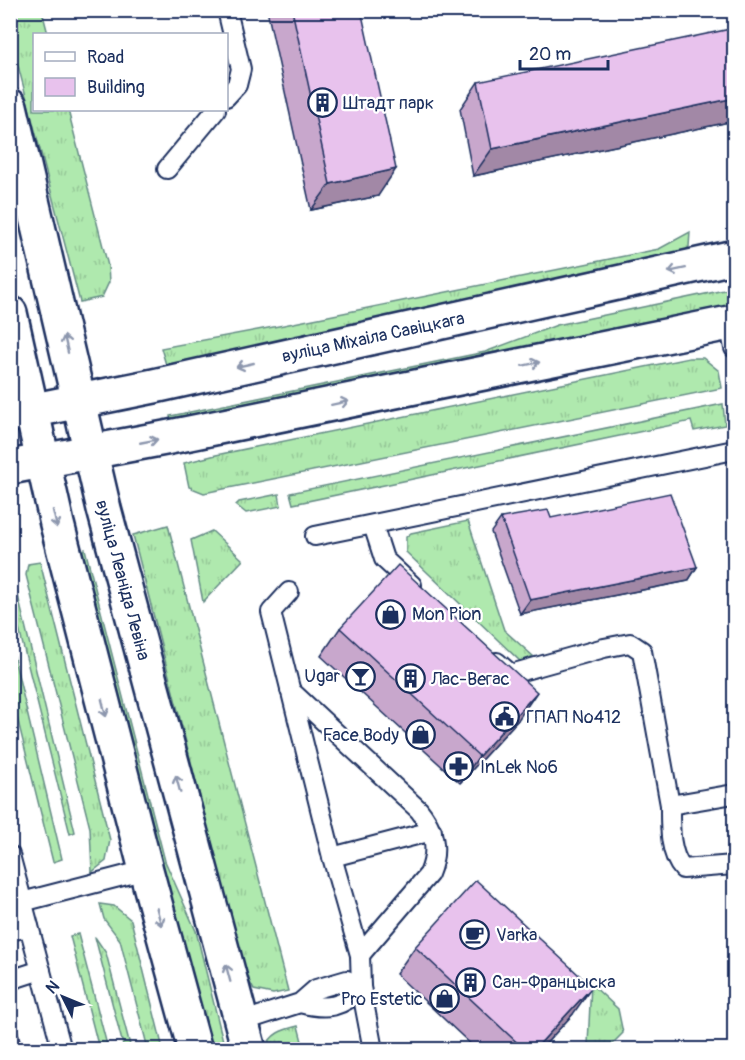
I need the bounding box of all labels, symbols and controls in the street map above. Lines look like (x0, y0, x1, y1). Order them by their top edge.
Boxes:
legend (33, 33, 228, 111)
scale bar (520, 33, 608, 71)
text: 20 m (529, 43, 571, 66)
text: Road (87, 46, 124, 69)
text: Building (87, 76, 145, 99)
building icon: Штадт парк (306, 87, 338, 119)
place label: Штадт парк (343, 92, 434, 115)
one-way arrow (668, 265, 688, 276)
street label: вуліца Міхаіла Савіцкага (280, 307, 467, 368)
one-way arrow (59, 335, 71, 354)
one-way arrow (520, 358, 540, 369)
one-way arrow (236, 360, 255, 371)
one-way arrow (329, 397, 349, 408)
one-way arrow (138, 436, 158, 447)
street label: вуліца Леаніда Левіна (90, 497, 155, 663)
one-way arrow (50, 509, 62, 528)
shop icon: Mon Pion (375, 598, 407, 630)
place label: Mon Pion (412, 603, 481, 626)
bar icon: Ugar (345, 660, 377, 692)
building icon: Лас-Вегас (394, 663, 426, 695)
place label: Ugar (304, 665, 341, 688)
place label: Лас-Вегас (430, 668, 510, 691)
one-way arrow (99, 698, 110, 717)
public building icon: ГПАП №412 (489, 701, 521, 733)
place label: ГПАП №412 (526, 706, 621, 729)
shop icon: Face Body (404, 719, 436, 751)
place label: Face Body (323, 724, 399, 747)
pharmacy icon: InLek №6 (443, 751, 475, 783)
place label: InLek №6 (480, 756, 558, 779)
one-way arrow (171, 775, 183, 794)
one-way arrow (154, 907, 165, 926)
cafe icon: Varka (459, 919, 491, 951)
place label: Varka (496, 924, 537, 947)
one-way arrow (222, 964, 233, 983)
building icon: Сан-Францыска (455, 966, 487, 998)
north arrow (33, 967, 93, 1027)
place label: Сан-Францыска (492, 971, 616, 994)
text: N (42, 977, 64, 998)
shop icon: Pro Estetic (428, 983, 460, 1015)
place label: Pro Estetic (341, 988, 423, 1011)

